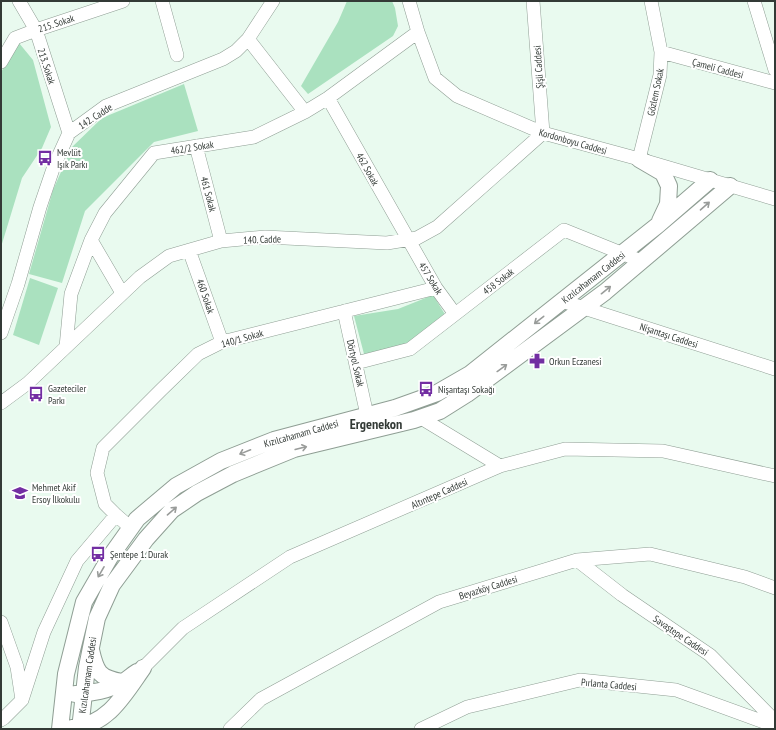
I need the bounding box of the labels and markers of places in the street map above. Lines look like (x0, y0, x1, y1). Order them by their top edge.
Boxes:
place label: Mevlüt Işık Parkı (57, 146, 88, 171)
bus stop icon: Mevlüt Işık Parkı (36, 149, 54, 167)
pharmacy icon: Orkun Eczanesi (528, 352, 546, 370)
place label: Orkun Eczanesi (549, 355, 601, 368)
bus stop icon: Nişantaşı Sokağı (417, 380, 435, 398)
place label: Gazeteciler Parkı (48, 382, 86, 407)
place label: Nişantaşı Sokağı (438, 383, 495, 396)
bus stop icon: Gazeteciler Parkı (27, 385, 45, 403)
place label: Mehmet Akif Ersoy İlkokulu (32, 481, 80, 506)
school or university icon: Mehmet Akif Ersoy İlkokulu (11, 484, 29, 502)
bus stop icon: Şentepe 1. Durak (89, 545, 107, 563)
place label: Şentepe 1. Durak (110, 548, 168, 561)

